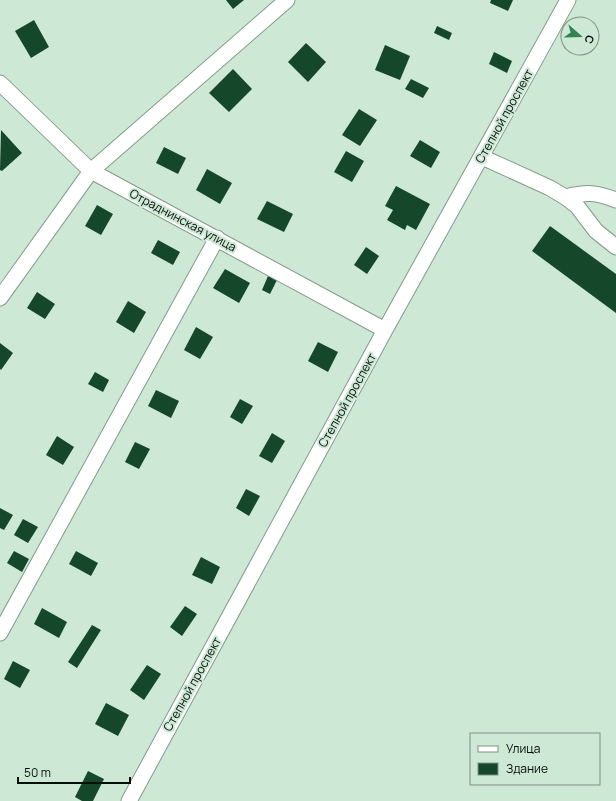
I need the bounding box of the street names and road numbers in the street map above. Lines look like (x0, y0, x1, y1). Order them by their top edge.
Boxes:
street label: Степной проспект (471, 66, 537, 166)
street label: Отраднинская улица (127, 185, 239, 255)
street label: Степной проспект (314, 350, 380, 450)
street label: Степной проспект (159, 634, 225, 734)

